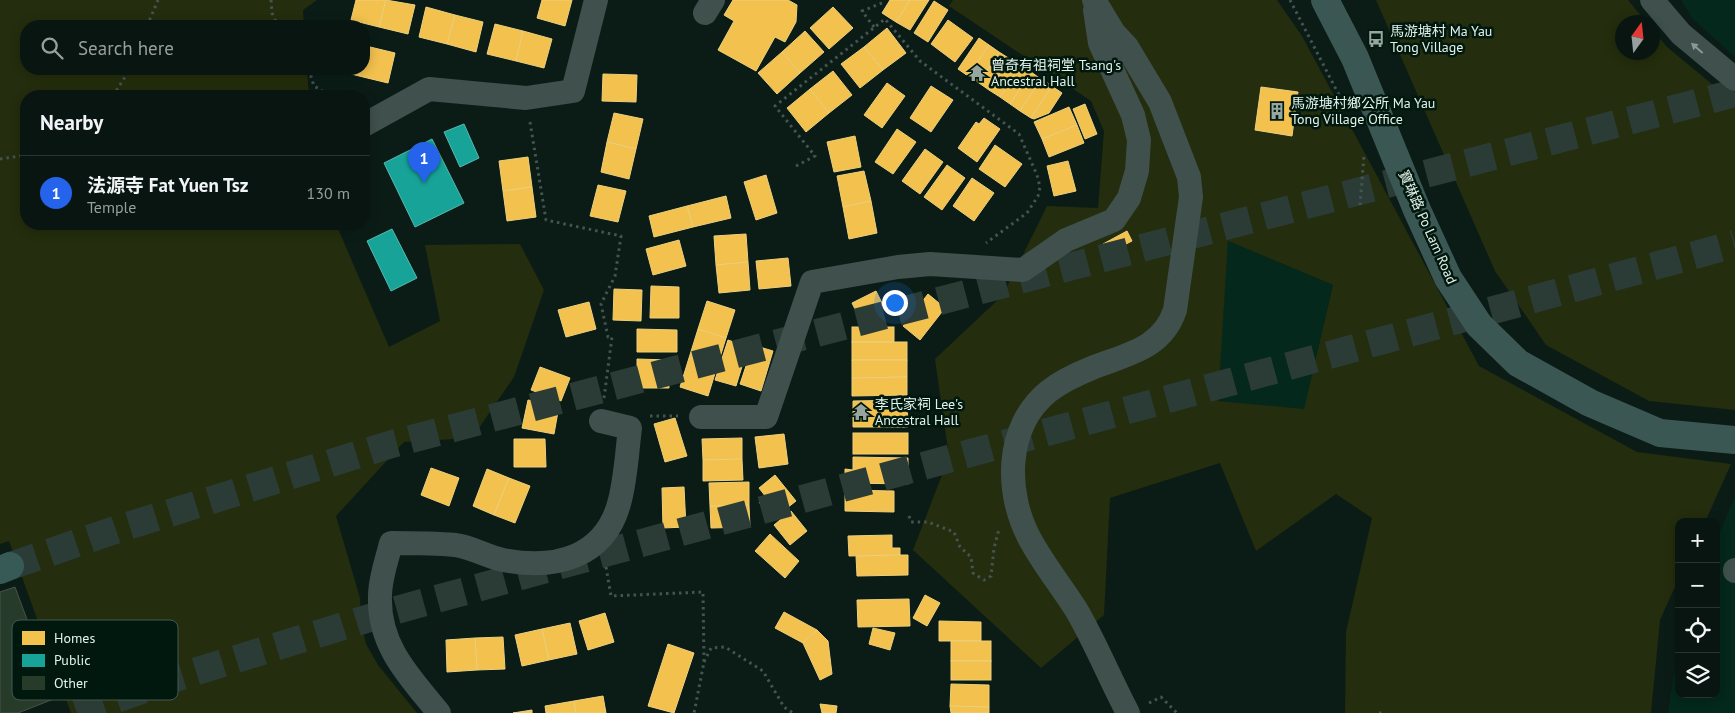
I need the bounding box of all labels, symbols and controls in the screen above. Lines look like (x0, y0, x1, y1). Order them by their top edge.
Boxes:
north arrow (1615, 15, 1660, 60)
search box (20, 20, 370, 75)
place label: 馬游塘村 Ma Yau Tong Village (1390, 22, 1492, 56)
bus stop icon: 馬游塘村 Ma Yau Tong Village (1366, 29, 1386, 49)
icon: search (38, 34, 66, 62)
text: Search here (78, 36, 174, 60)
one-way arrow (1691, 43, 1704, 54)
place label: 曾奇有祖祠堂 Tsang's Ancestral Hall (991, 56, 1121, 90)
temple icon: 曾奇有祖祠堂 Tsang's Ancestral Hall (967, 63, 987, 83)
place label: 馬游塘村鄉公所 Ma Yau Tong Village Office (1291, 94, 1435, 128)
building icon: 馬游塘村鄉公所 Ma Yau Tong Village Office (1267, 101, 1287, 121)
text: Nearby (40, 109, 103, 136)
pin: 1 (408, 142, 440, 183)
street label: 寶琳路 Po Lam Road (1395, 167, 1461, 287)
text: 法源寺 Fat Yuen Tsz (87, 173, 249, 197)
text: 1 (51, 183, 61, 203)
text: 130 m (307, 183, 350, 203)
text: Temple (87, 197, 136, 217)
your location (882, 290, 908, 316)
place label: 李氏家祠 Lee's Ancestral Hall (875, 395, 963, 429)
temple icon: 李氏家祠 Lee's Ancestral Hall (851, 402, 871, 422)
map controls (1675, 518, 1720, 698)
button: + (1675, 518, 1720, 563)
button: − (1675, 563, 1720, 608)
button: locate (1675, 608, 1720, 653)
legend (12, 620, 178, 700)
text: Homes (54, 629, 95, 647)
text: Public (54, 651, 91, 669)
button: layers (1675, 653, 1720, 698)
text: Other (54, 674, 88, 692)

